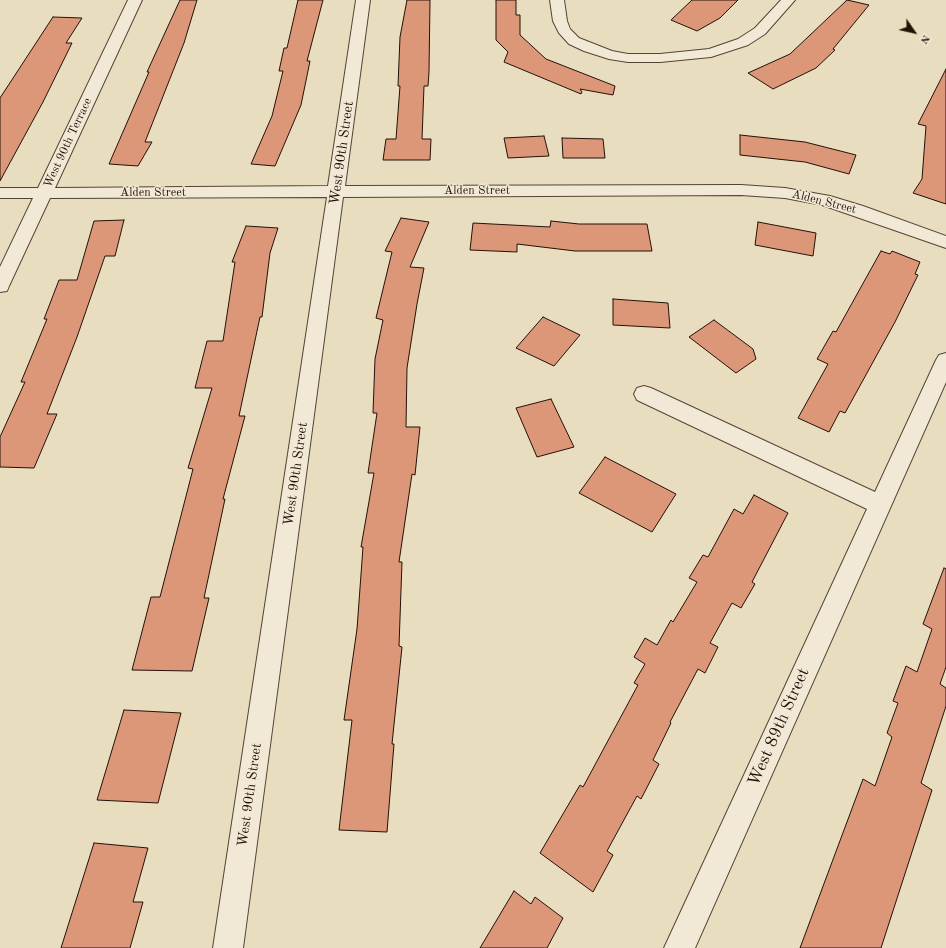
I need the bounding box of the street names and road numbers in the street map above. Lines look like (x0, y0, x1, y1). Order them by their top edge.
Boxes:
street label: West 90th Terrace (41, 96, 95, 190)
street label: West 90th Street (326, 100, 358, 206)
street label: Alden Street (444, 184, 510, 198)
street label: Alden Street (120, 186, 186, 200)
street label: Alden Street (790, 187, 858, 217)
street label: West 90th Street (280, 421, 312, 527)
street label: West 89th Street (744, 665, 814, 789)
street label: West 90th Street (234, 742, 266, 848)

